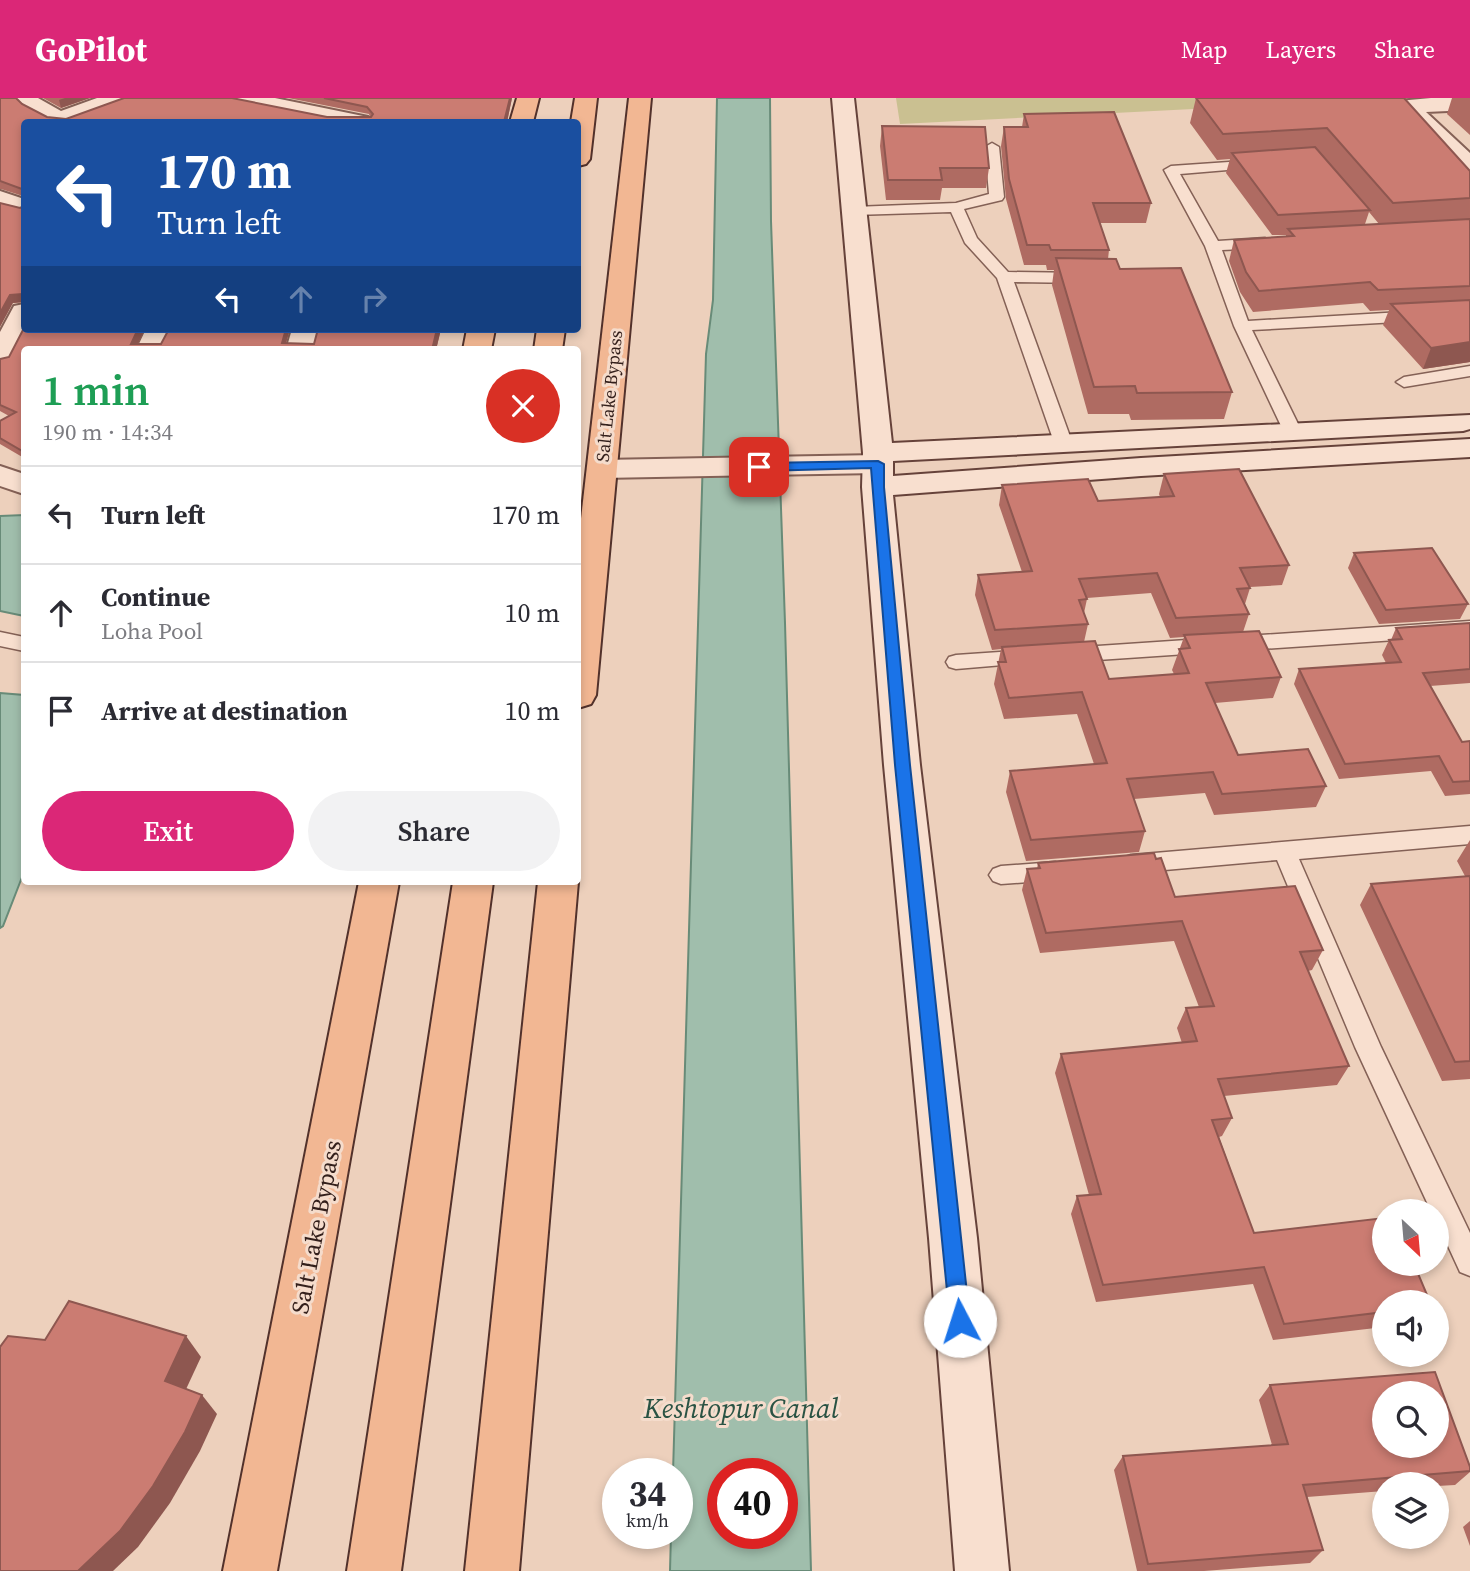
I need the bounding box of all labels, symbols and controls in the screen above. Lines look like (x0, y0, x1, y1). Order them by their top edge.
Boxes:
text: GoPilot (35, 27, 147, 72)
text: Map (1181, 33, 1228, 66)
text: Layers (1266, 33, 1336, 66)
text: Share (1374, 33, 1435, 66)
text: 170 m (157, 137, 292, 204)
icon: left (42, 147, 133, 238)
text: Turn left (157, 201, 281, 245)
icon: left (209, 280, 247, 318)
icon: ahead (282, 280, 320, 318)
icon: right (355, 280, 393, 318)
street label: Salt Lake Bypass (590, 329, 628, 463)
text: 1 min (42, 361, 150, 419)
button: close (486, 369, 560, 443)
text: 190 m · 14:34 (42, 416, 173, 448)
pin (729, 437, 789, 497)
icon: arrive (740, 448, 778, 486)
icon: left (42, 496, 80, 534)
text: Turn left (101, 497, 205, 533)
text: 170 m (492, 497, 560, 533)
text: Continue (101, 579, 210, 615)
icon: ahead (42, 594, 80, 632)
text: 10 m (505, 595, 560, 631)
text: Loha Pool (101, 615, 203, 647)
icon: arrive (42, 692, 80, 730)
text: Arrive at destination (101, 693, 348, 729)
text: 10 m (505, 693, 560, 729)
button: Exit (42, 791, 294, 871)
button: Share (308, 791, 560, 871)
street label: Salt Lake Bypass (283, 1137, 349, 1317)
north arrow (1372, 1199, 1449, 1276)
map controls (1372, 1199, 1449, 1549)
position arrow (923, 1284, 997, 1358)
button: sound (1372, 1290, 1449, 1367)
button: search (1372, 1381, 1449, 1458)
water label: Keshtopur Canal (643, 1389, 839, 1427)
speed limit sign: 40 (707, 1458, 798, 1549)
text: 34 (629, 1470, 666, 1518)
button: layers (1372, 1472, 1449, 1549)
text: km/h (626, 1508, 669, 1533)

